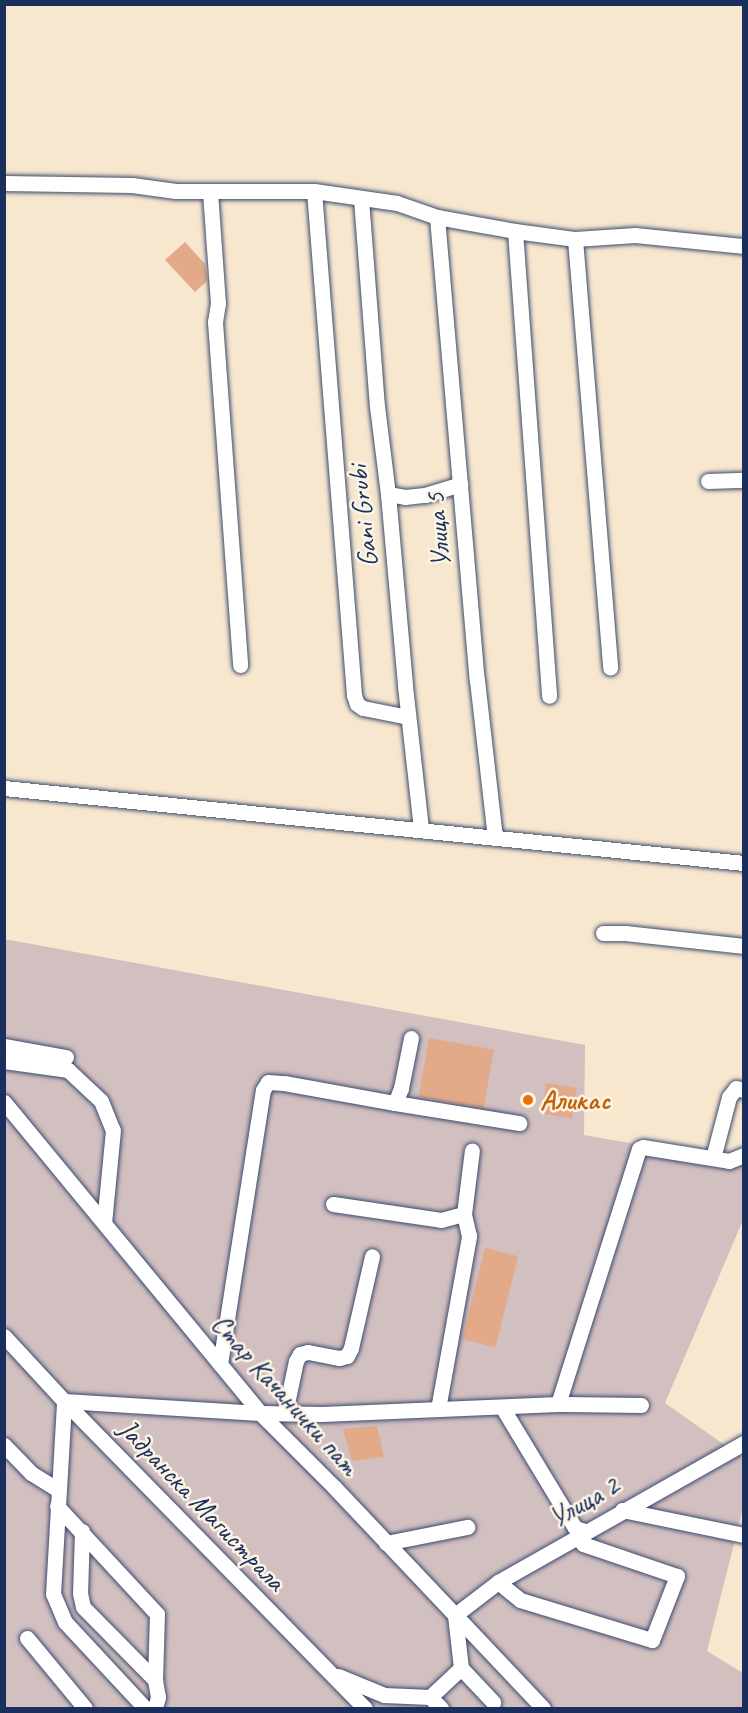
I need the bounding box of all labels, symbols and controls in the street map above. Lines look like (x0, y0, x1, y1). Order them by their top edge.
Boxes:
street label: Gani Grubi (341, 464, 385, 568)
street label: Улица 5 (418, 491, 458, 569)
place label: Аликас (540, 1083, 610, 1117)
marker: Аликас (521, 1093, 535, 1107)
street label: Стар Качанички пат (205, 1309, 365, 1481)
street label: Јадранска Магистрала (112, 1413, 292, 1597)
street label: Улица 2 (543, 1469, 625, 1535)

